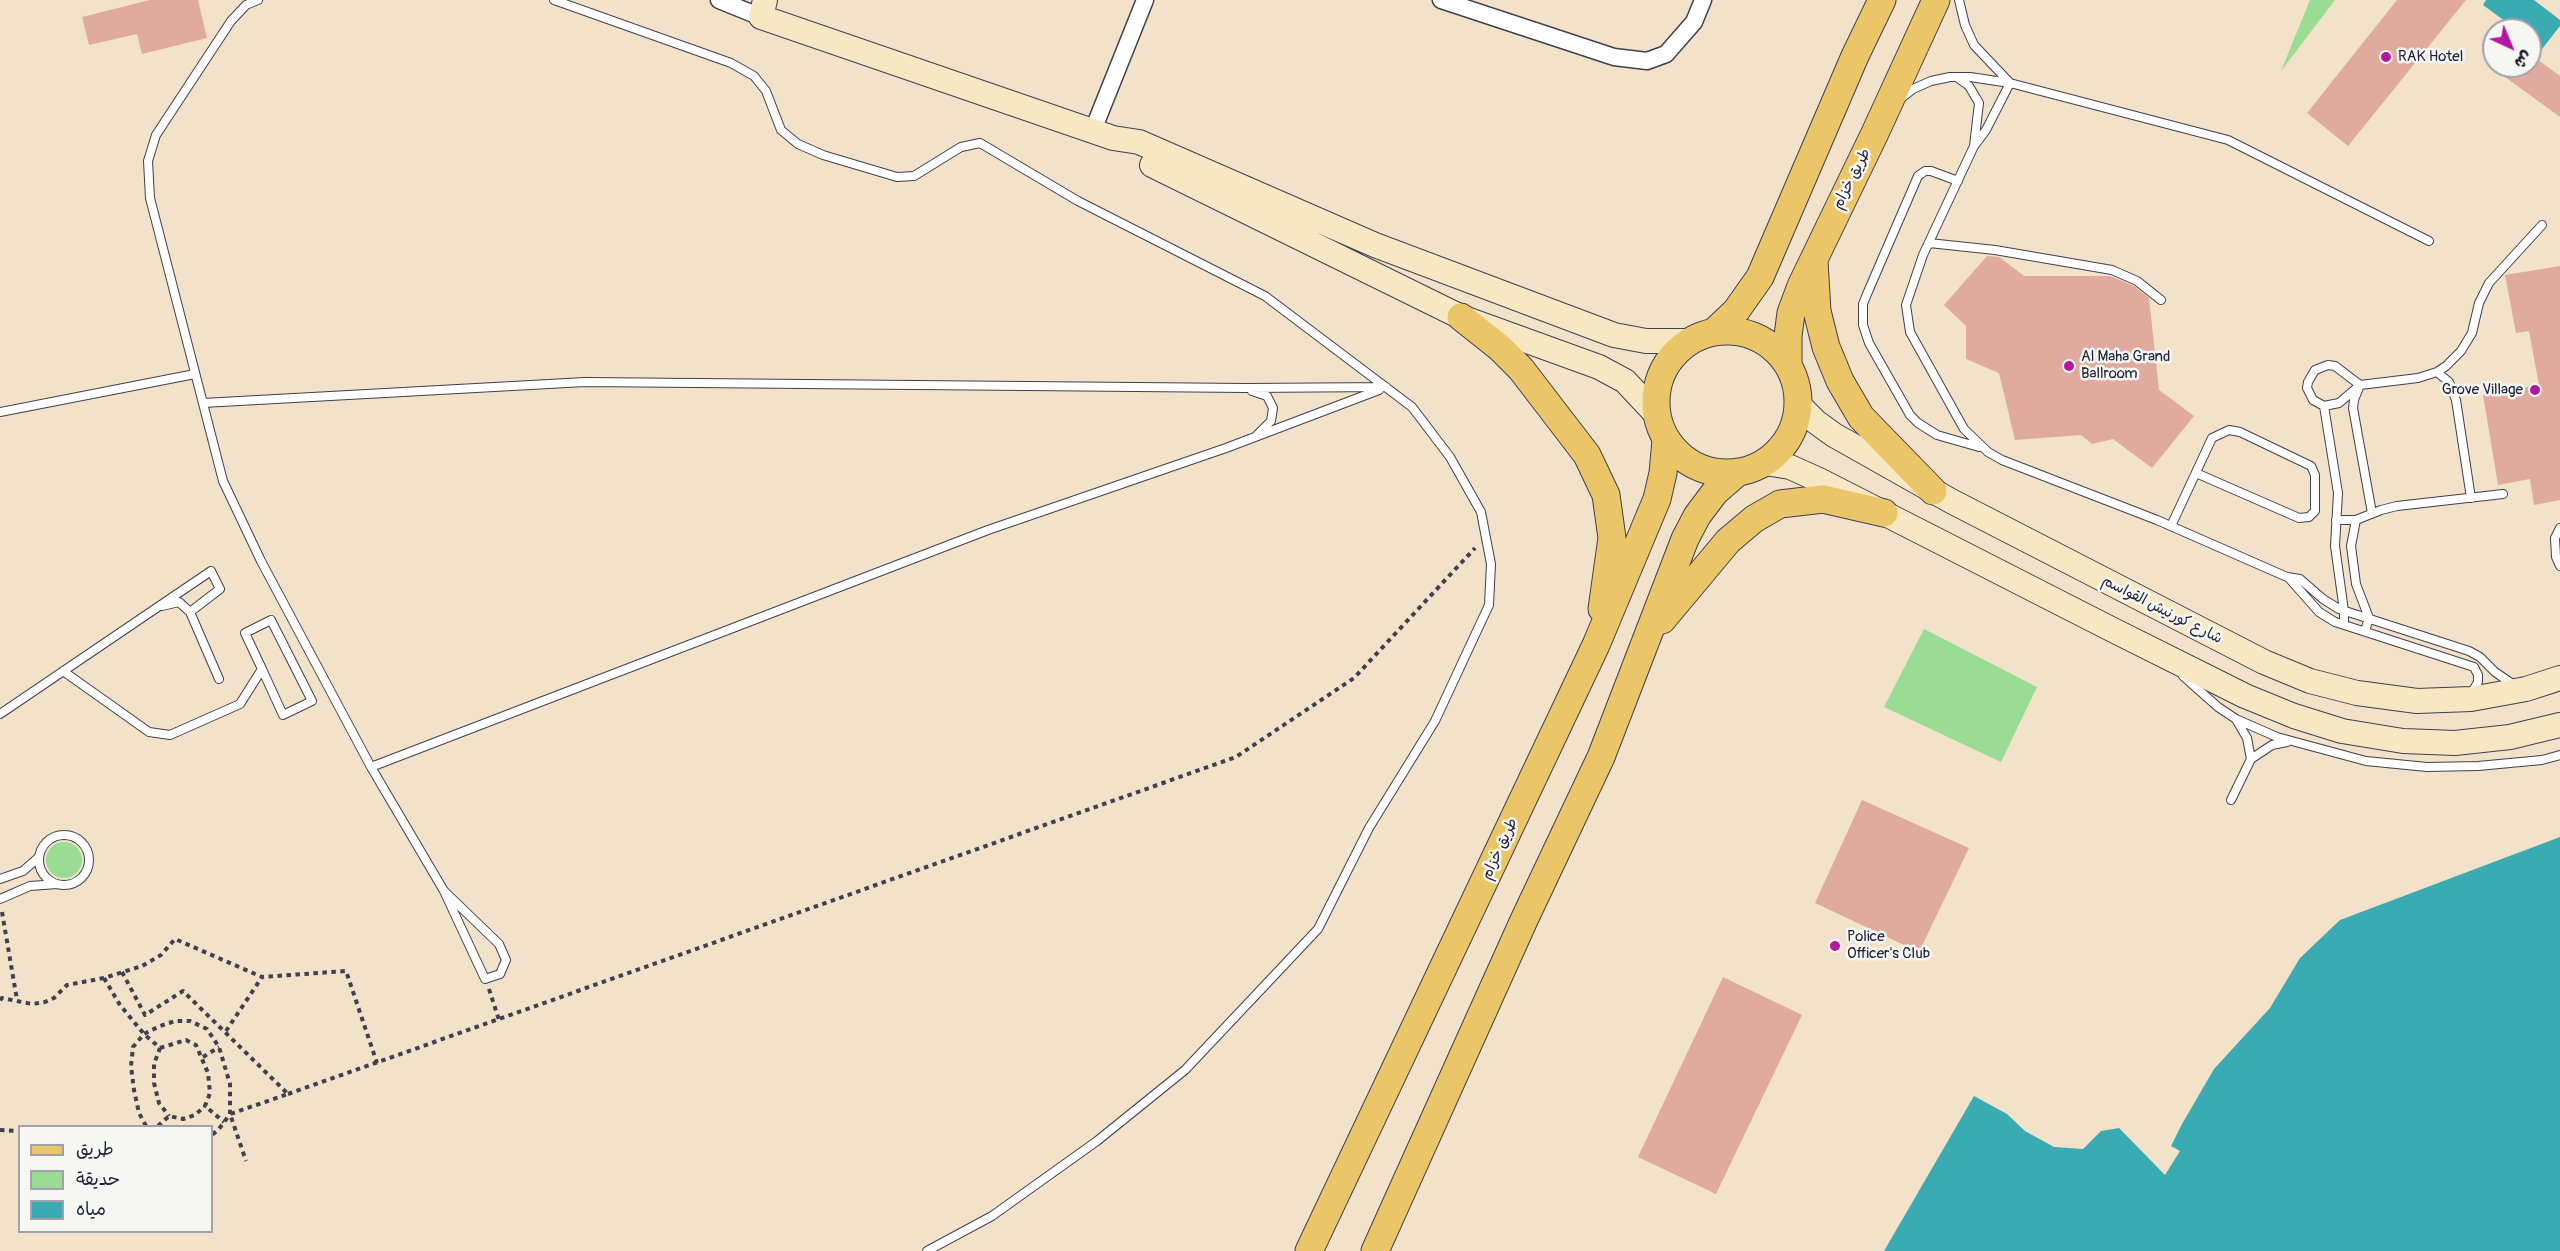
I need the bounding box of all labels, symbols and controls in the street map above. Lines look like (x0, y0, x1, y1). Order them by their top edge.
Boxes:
north arrow (2482, 18, 2542, 78)
text: ش (2510, 46, 2536, 73)
place label: RAK Hotel (2398, 48, 2463, 66)
marker: RAK Hotel (2379, 50, 2393, 64)
street label: طريق خزام (1829, 146, 1875, 212)
place label: Al Maha Grand Ballroom (2081, 348, 2170, 383)
marker: Al Maha Grand Ballroom (2062, 359, 2076, 373)
place label: Grove Village (2442, 381, 2523, 399)
marker: Grove Village (2528, 383, 2542, 397)
street label: شارع كورنيش القواسم (2099, 572, 2225, 648)
street label: طريق خزام (1478, 815, 1522, 883)
place label: Police Officer's Club (1847, 928, 1930, 963)
marker: Police Officer's Club (1828, 939, 1842, 953)
legend (18, 1125, 213, 1233)
text: طريق (76, 1138, 114, 1161)
text: حديقة (76, 1168, 120, 1191)
text: مياه (76, 1198, 106, 1221)

